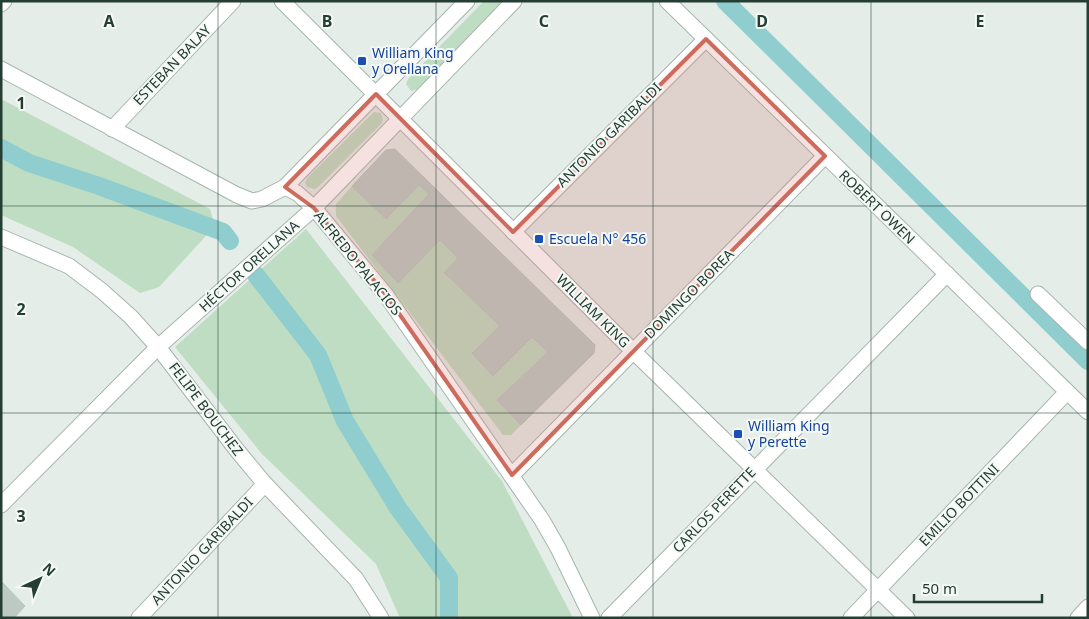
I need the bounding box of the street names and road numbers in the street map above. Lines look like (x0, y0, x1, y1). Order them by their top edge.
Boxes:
street label: ESTEBAN BALAY (128, 20, 215, 109)
street label: ANTONIO GARIBALDI (552, 78, 665, 191)
street label: ROBERT OWEN (835, 165, 920, 248)
street label: ALFREDO PALACIOS (310, 206, 407, 319)
street label: HÉCTOR ORELLANA (195, 216, 303, 316)
street label: DOMINGO BOREA (640, 245, 738, 343)
street label: WILLIAM KING (552, 270, 634, 352)
street label: FELIPE BOUCHEZ (165, 358, 248, 459)
street label: EMILIO BOTTINI (914, 459, 1003, 550)
street label: CARLOS PERETTE (668, 463, 759, 557)
street label: ANTONIO GARIBALDI (147, 492, 257, 609)

